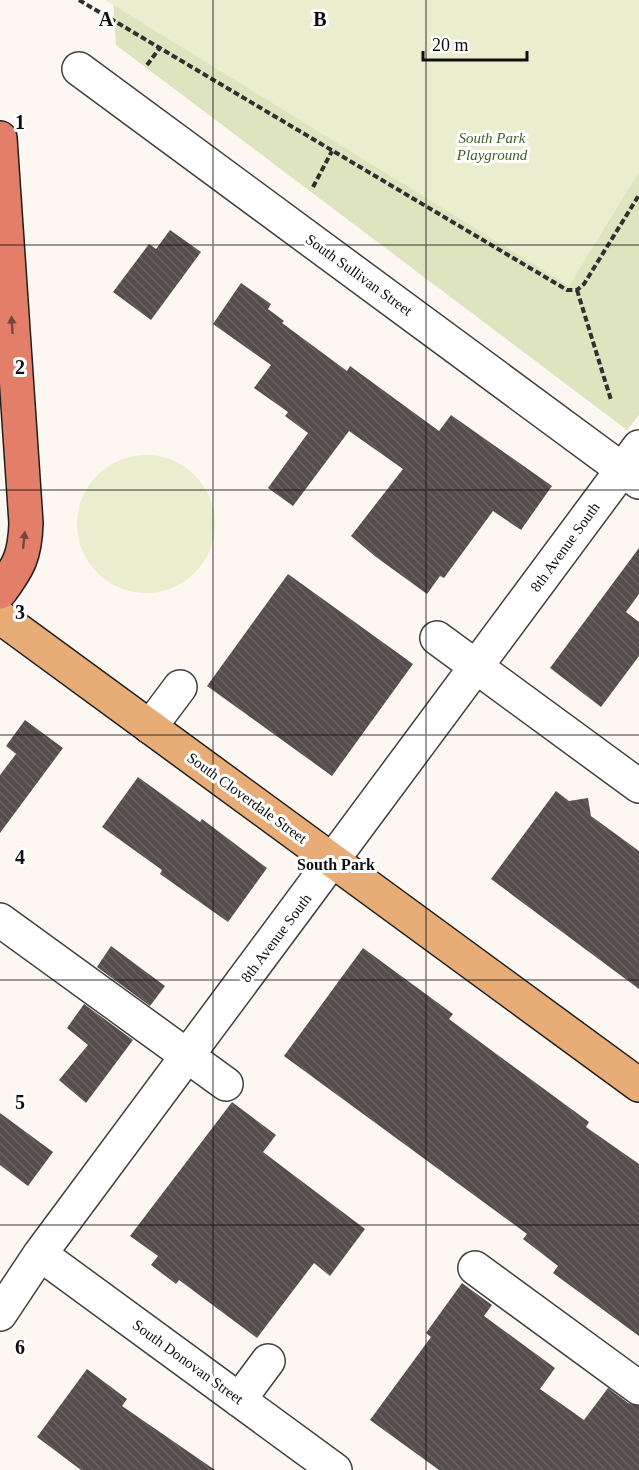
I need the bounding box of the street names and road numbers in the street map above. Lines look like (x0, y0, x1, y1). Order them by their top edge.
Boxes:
street label: South Sullivan Street (303, 231, 416, 319)
street label: 8th Avenue South (527, 499, 603, 595)
street label: South Cloverdale Street (184, 749, 310, 847)
street label: 8th Avenue South (238, 890, 315, 985)
street label: South Donovan Street (130, 1317, 247, 1408)

